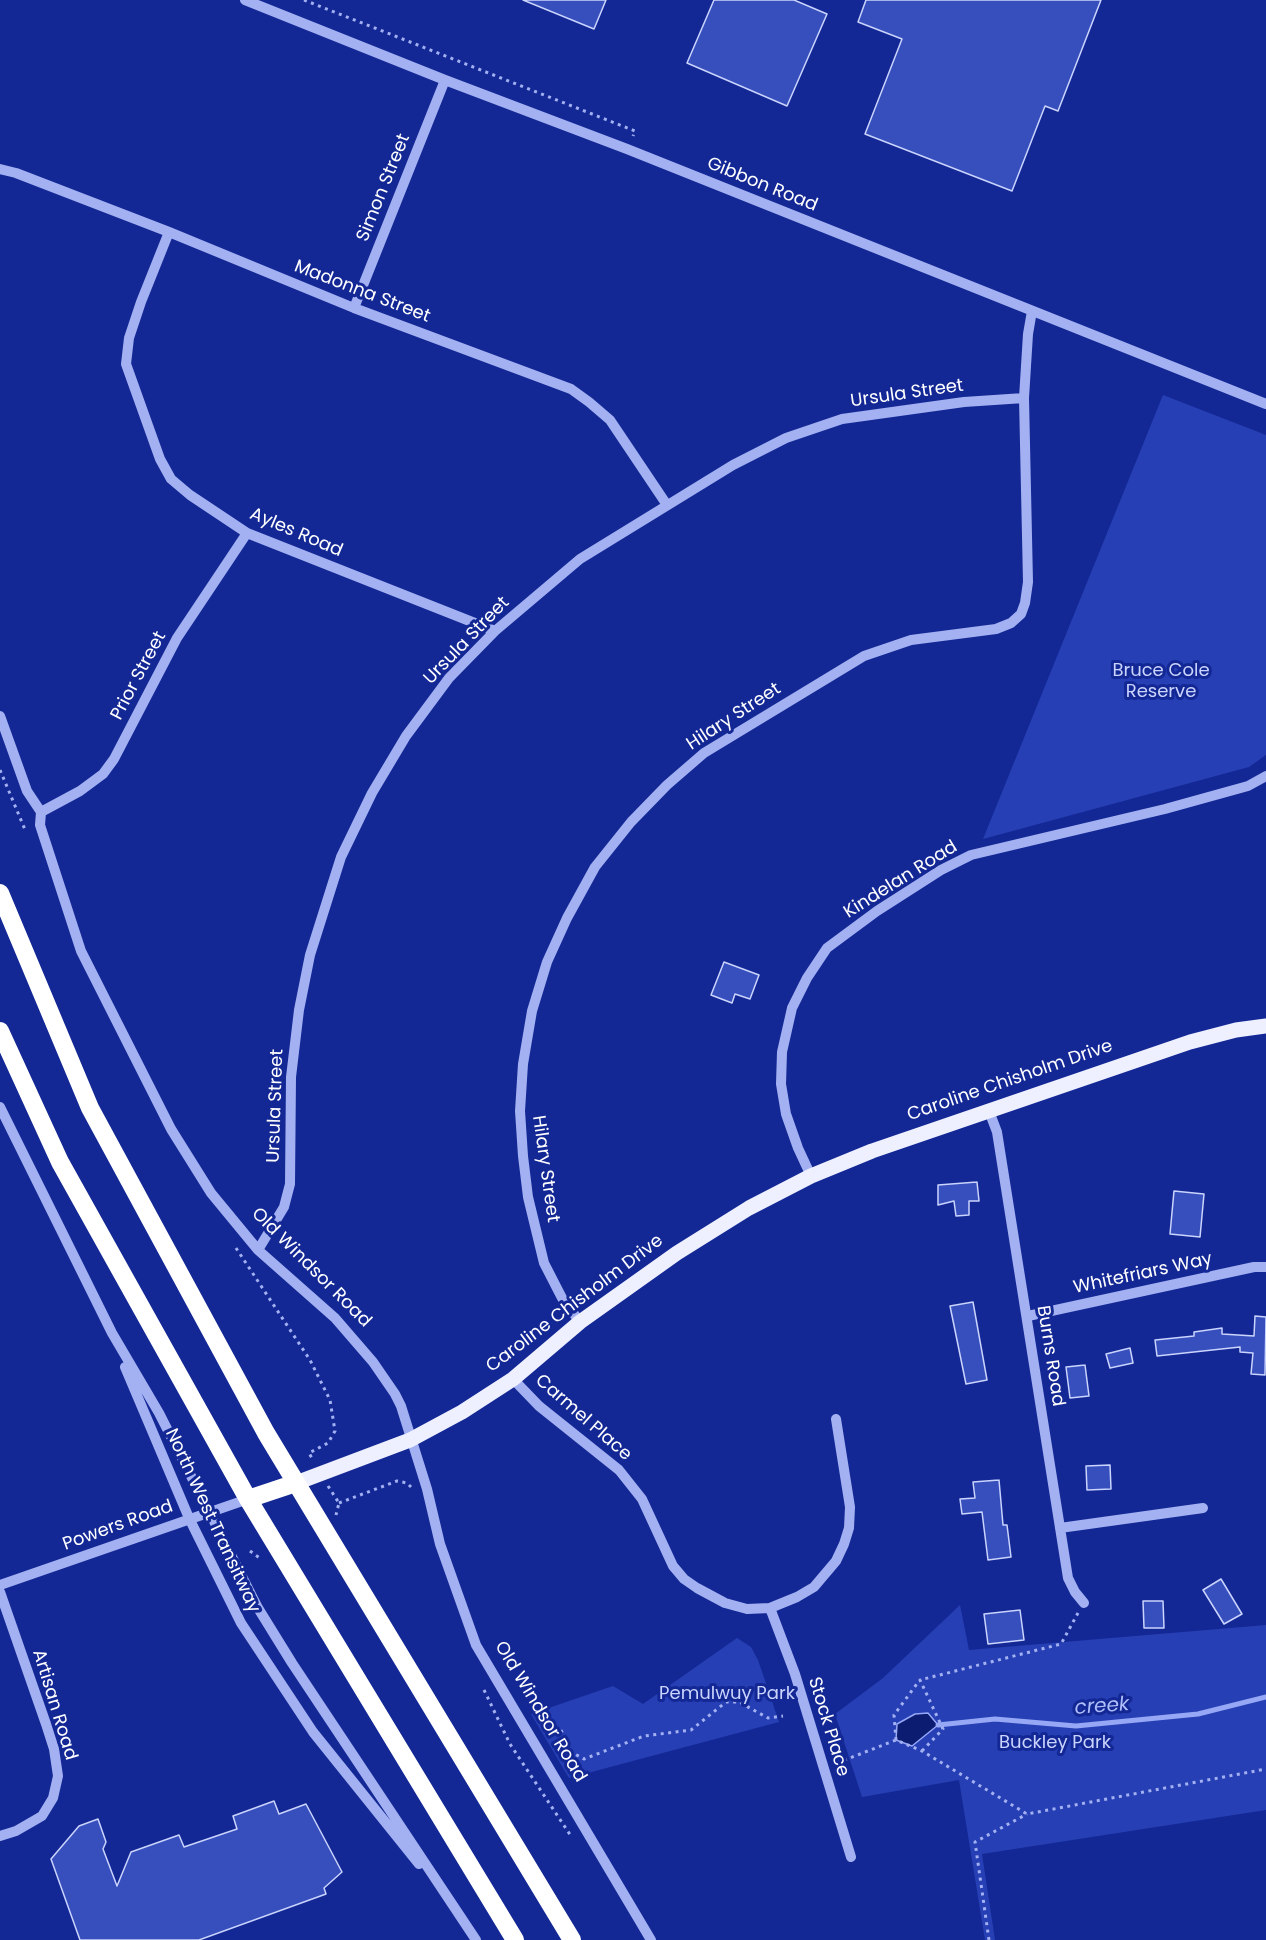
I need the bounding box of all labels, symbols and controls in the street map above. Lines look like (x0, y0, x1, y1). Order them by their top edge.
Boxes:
street label: Simon Street (353, 131, 415, 245)
street label: Gibbon Road (704, 153, 820, 217)
street label: Madonna Street (291, 256, 433, 328)
street label: Ursula Street (849, 375, 965, 413)
street label: Ayles Road (246, 504, 346, 562)
street label: Ursula Street (420, 593, 514, 689)
street label: Prior Street (107, 628, 171, 724)
park label: Bruce Cole Reserve (1112, 660, 1210, 702)
street label: Hilary Street (683, 679, 785, 755)
street label: Kindelan Road (840, 836, 962, 924)
street label: Caroline Chisholm Drive (904, 1036, 1116, 1126)
street label: Ursula Street (263, 1049, 289, 1163)
street label: Hilary Street (527, 1114, 563, 1224)
street label: Old Windsor Road (247, 1204, 375, 1332)
street label: Caroline Chisholm Drive (482, 1230, 668, 1378)
street label: Whitefriars Way (1072, 1249, 1214, 1299)
street label: Burns Road (1031, 1304, 1069, 1408)
street label: Carmel Place (530, 1370, 636, 1466)
street label: North West Transitway (160, 1425, 264, 1617)
street label: Powers Road (60, 1496, 176, 1556)
street label: Old Windsor Road (489, 1638, 591, 1786)
street label: Artisan Road (27, 1647, 81, 1763)
street label: Stock Place (803, 1675, 853, 1779)
park label: Pemulwuy Park (659, 1683, 795, 1705)
water label: creek (1074, 1693, 1130, 1721)
park label: Buckley Park (999, 1732, 1111, 1754)

